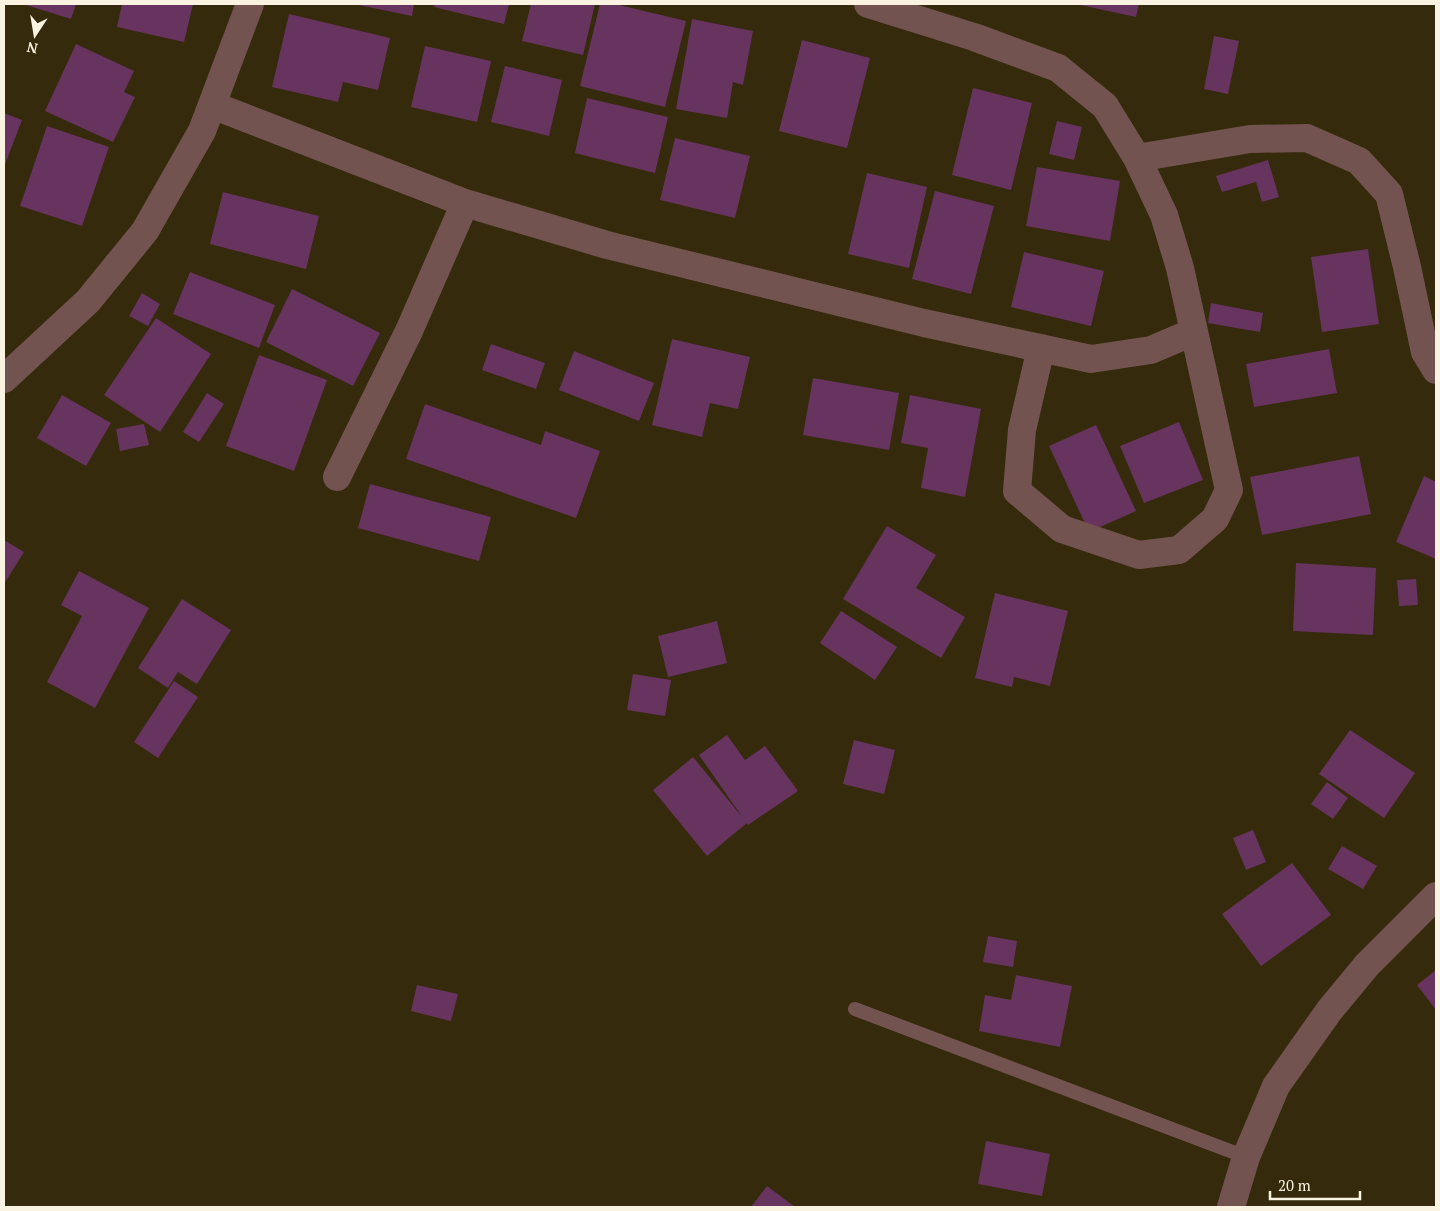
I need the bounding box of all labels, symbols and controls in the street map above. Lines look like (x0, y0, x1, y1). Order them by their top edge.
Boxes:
north arrow (10, 10, 60, 60)
text: N (25, 38, 39, 59)
scale bar (1270, 1168, 1360, 1200)
text: 20 m (1278, 1175, 1311, 1195)

